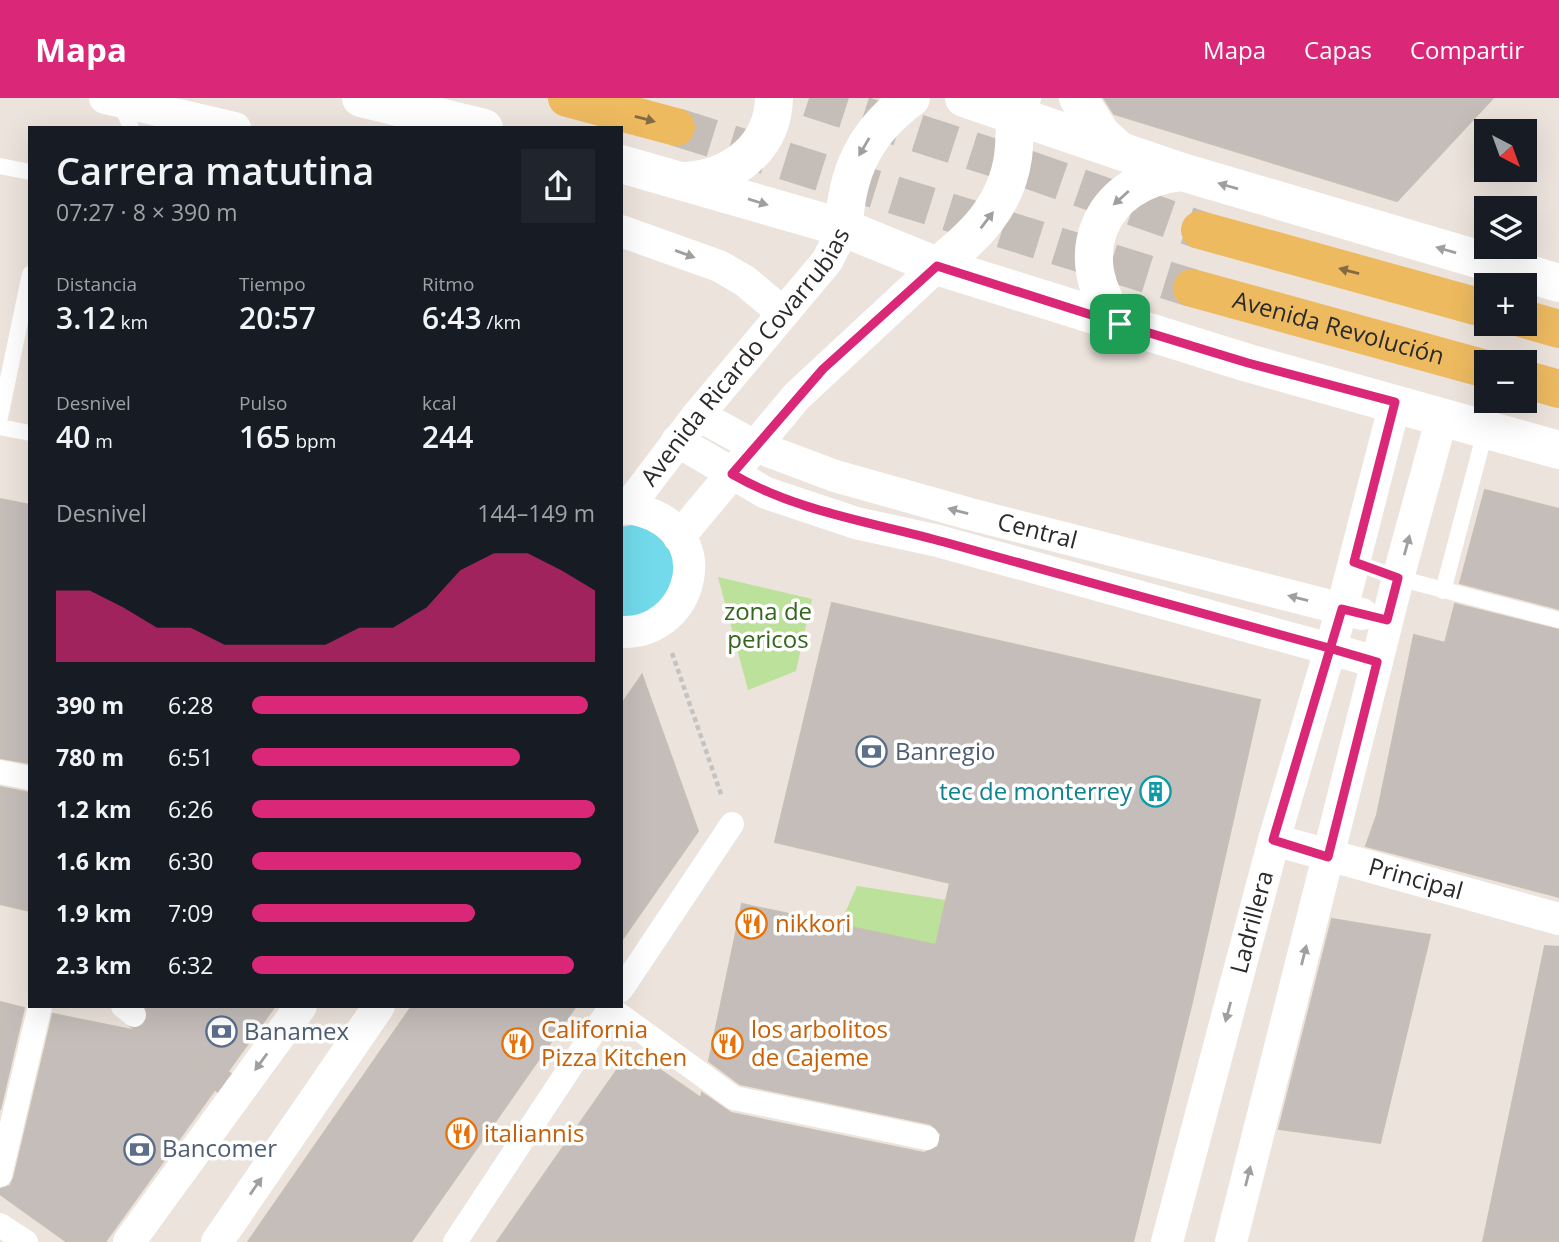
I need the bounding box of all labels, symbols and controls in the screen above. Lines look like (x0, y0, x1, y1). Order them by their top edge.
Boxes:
text: Mapa (35, 27, 127, 72)
text: Mapa (1203, 33, 1266, 66)
text: Capas (1304, 33, 1372, 66)
text: Compartir (1410, 33, 1524, 66)
one-way arrow (634, 114, 656, 125)
north arrow (1474, 119, 1536, 182)
map controls (1474, 119, 1537, 413)
one-way arrow (858, 137, 870, 156)
text: Carrera matutina (56, 144, 374, 196)
button: share (521, 149, 595, 223)
one-way arrow (1217, 180, 1238, 190)
one-way arrow (1113, 189, 1130, 205)
text: 07:27 · 8 × 390 m (56, 196, 238, 228)
button: layers (1474, 196, 1537, 259)
one-way arrow (747, 198, 768, 208)
one-way arrow (980, 211, 994, 229)
street label: Avenida Ricardo Covarrubias (632, 221, 856, 492)
one-way arrow (1436, 244, 1457, 254)
one-way arrow (675, 249, 696, 260)
one-way arrow (1338, 265, 1360, 276)
text: Distancia (56, 271, 137, 297)
text: Tiempo (239, 271, 306, 297)
text: Ritmo (422, 271, 474, 297)
button: + (1474, 273, 1537, 336)
street label: Avenida Revolución (1229, 282, 1448, 372)
pin (1090, 294, 1150, 354)
text: 3.12 (56, 297, 116, 338)
text: 20:57 (239, 297, 316, 338)
text: 6:43 (422, 297, 482, 338)
icon: arrive (1101, 305, 1139, 343)
text: km (116, 309, 148, 335)
text: /km (482, 309, 521, 335)
button: − (1474, 350, 1537, 413)
text: Desnivel (56, 390, 131, 416)
text: Pulso (239, 390, 287, 416)
text: kcal (422, 390, 456, 416)
text: 40 (56, 416, 90, 457)
text: 165 (239, 416, 290, 457)
text: 244 (422, 416, 473, 457)
text: m (90, 428, 113, 454)
text: bpm (290, 428, 336, 454)
text: Desnivel (56, 497, 147, 529)
text: 144–149 m (477, 497, 595, 529)
street label: Central (994, 504, 1081, 556)
one-way arrow (947, 505, 969, 516)
one-way arrow (1403, 534, 1413, 555)
one-way arrow (1286, 592, 1308, 603)
park label: zona de pericos (724, 594, 812, 655)
text: 390 m (56, 689, 124, 721)
text: 6:28 (168, 689, 214, 721)
place label: Banregio (895, 734, 995, 767)
bank icon: Banregio (855, 735, 889, 769)
text: 780 m (56, 741, 124, 773)
text: 6:51 (168, 741, 214, 773)
place label: tec de monterrey (939, 774, 1133, 807)
building icon: tec de monterrey (1138, 775, 1172, 809)
text: 1.2 km (56, 793, 132, 825)
text: 6:26 (168, 793, 214, 825)
text: 1.6 km (56, 845, 132, 877)
text: 6:30 (168, 845, 214, 877)
street label: Principal (1365, 849, 1467, 907)
street label: Ladrillera (1221, 867, 1280, 977)
text: 1.9 km (56, 897, 132, 929)
text: 7:09 (168, 897, 214, 929)
place label: nikkori (775, 906, 851, 939)
restaurant icon: nikkori (735, 907, 769, 941)
one-way arrow (1299, 944, 1310, 966)
text: 2.3 km (56, 949, 132, 981)
text: 6:32 (168, 949, 214, 981)
one-way arrow (1222, 1001, 1233, 1023)
place label: California Pizza Kitchen (541, 1012, 687, 1073)
place label: los arbolitos de Cajeme (751, 1012, 888, 1073)
place label: Banamex (244, 1014, 350, 1047)
bank icon: Banamex (204, 1015, 238, 1049)
restaurant icon: California Pizza Kitchen (501, 1027, 535, 1061)
restaurant icon: los arbolitos de Cajeme (711, 1027, 745, 1061)
one-way arrow (253, 1052, 268, 1070)
place label: italiannis (484, 1116, 584, 1149)
restaurant icon: italiannis (444, 1117, 478, 1151)
place label: Bancomer (162, 1131, 277, 1164)
bank icon: Bancomer (122, 1132, 156, 1166)
one-way arrow (1243, 1165, 1254, 1187)
one-way arrow (249, 1177, 263, 1195)

